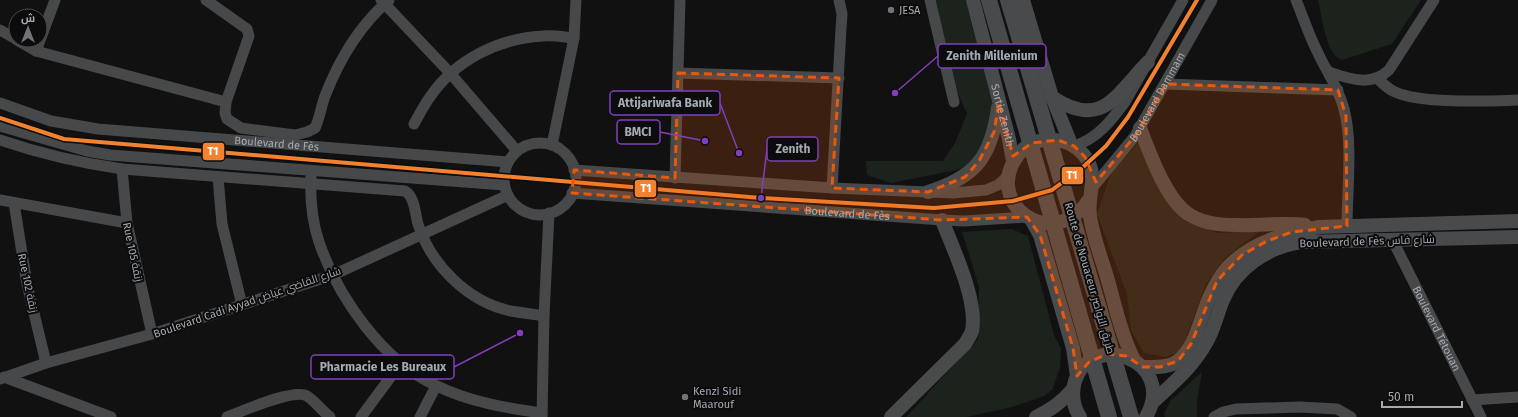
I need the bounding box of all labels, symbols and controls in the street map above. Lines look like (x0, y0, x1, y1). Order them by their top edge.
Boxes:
place label: JESA (899, 4, 921, 17)
marker: JESA (886, 5, 896, 15)
north arrow (8, 8, 48, 48)
text: ش (21, 12, 35, 25)
callout: Zenith Millenium (938, 44, 1046, 68)
text: Zenith Millenium (946, 49, 1038, 63)
street label: Boulevard Dammam (1127, 50, 1188, 145)
street label: Sortie Zenith (988, 83, 1016, 148)
callout: Attijariwafa Bank (610, 91, 720, 115)
text: Attijariwafa Bank (617, 96, 712, 110)
callout: BMCI (617, 120, 660, 144)
text: BMCI (624, 125, 652, 139)
street label: Boulevard de Fès (234, 134, 320, 154)
callout: Zenith (767, 137, 818, 161)
line badge: T1 (202, 142, 225, 161)
text: Zenith (776, 142, 810, 156)
text: T1 (208, 145, 218, 158)
line badge: T1 (1061, 166, 1084, 185)
text: T1 (1067, 169, 1077, 182)
line badge: T1 (634, 179, 657, 198)
text: T1 (641, 182, 651, 195)
street label: Route de Nouaceur طريق النواصر (1062, 201, 1117, 355)
street label: Boulevard de Fès (804, 204, 890, 223)
street label: Rue 105 زنقة (120, 221, 145, 283)
street label: Boulevard de Fès شارع فاس (1299, 233, 1435, 251)
street label: Rue 102 زنقة (15, 252, 40, 314)
street label: Boulevard Cadi Ayyad شارع القاضي عياض (152, 264, 343, 342)
street label: Boulevard Tétouan (1410, 284, 1463, 373)
callout: Pharmacie Les Bureaux (311, 355, 454, 379)
text: Pharmacie Les Bureaux (320, 360, 447, 374)
scale bar (1382, 383, 1462, 409)
place label: Kenzi Sidi Maarouf (693, 385, 741, 411)
text: 50 m (1388, 390, 1414, 404)
marker: Kenzi Sidi Maarouf (680, 392, 690, 402)

